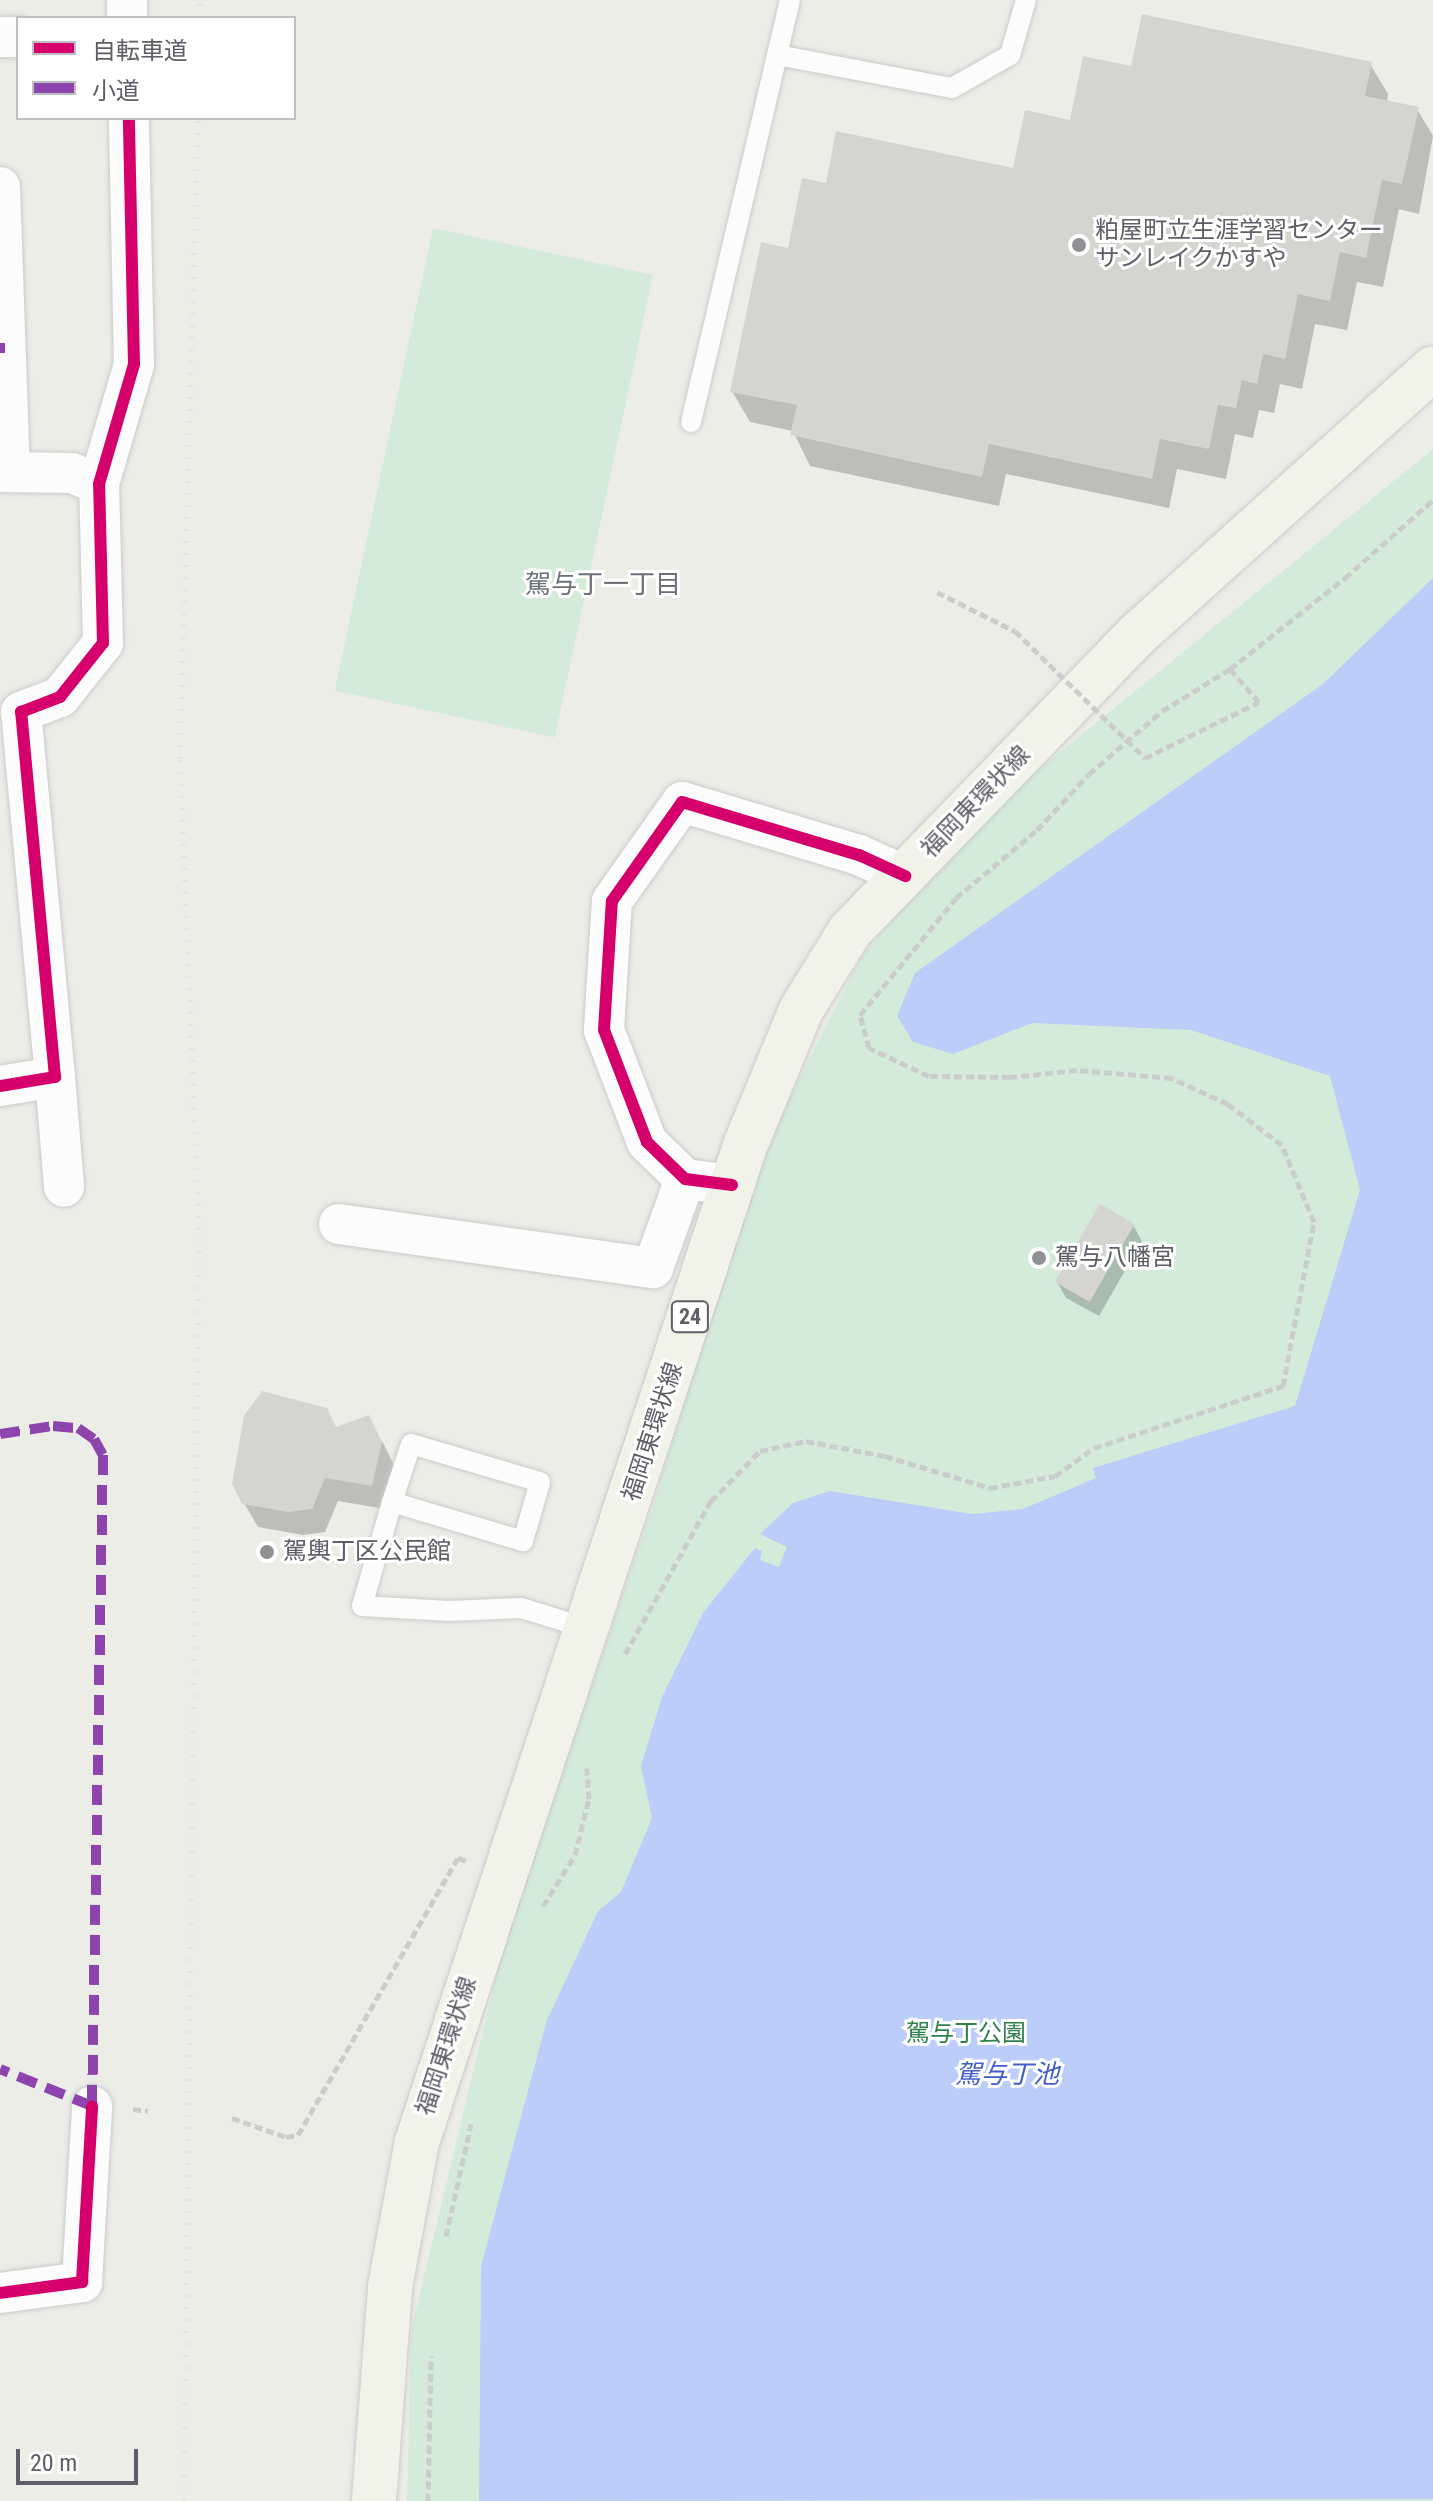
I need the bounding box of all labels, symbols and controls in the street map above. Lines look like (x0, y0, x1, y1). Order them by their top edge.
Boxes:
legend (16, 16, 296, 120)
text: 自転車道 (92, 37, 188, 65)
text: 小道 (92, 77, 140, 105)
place label: 粕屋町立生涯学習センター サンレイクかすや (1095, 217, 1383, 273)
marker: 粕屋町立生涯学習センター サンレイクかすや (1070, 236, 1088, 254)
district label: 駕与丁一丁目 (525, 569, 681, 601)
street label: 福岡東環状線 (916, 740, 1036, 864)
place label: 駕与八幡宮 (1055, 1244, 1175, 1272)
marker: 駕与八幡宮 (1030, 1249, 1048, 1267)
road number: 24 (670, 1299, 710, 1335)
street label: 福岡東環状線 (617, 1359, 689, 1505)
place label: 駕輿丁区公民館 (283, 1538, 451, 1566)
marker: 駕輿丁区公民館 (258, 1543, 276, 1561)
street label: 福岡東環状線 (411, 1973, 483, 2119)
park label: 駕与丁公園 (906, 2020, 1026, 2048)
water label: 駕与丁池 (955, 2059, 1059, 2091)
scale bar (20, 2433, 142, 2483)
text: 20 m (30, 2449, 77, 2477)

